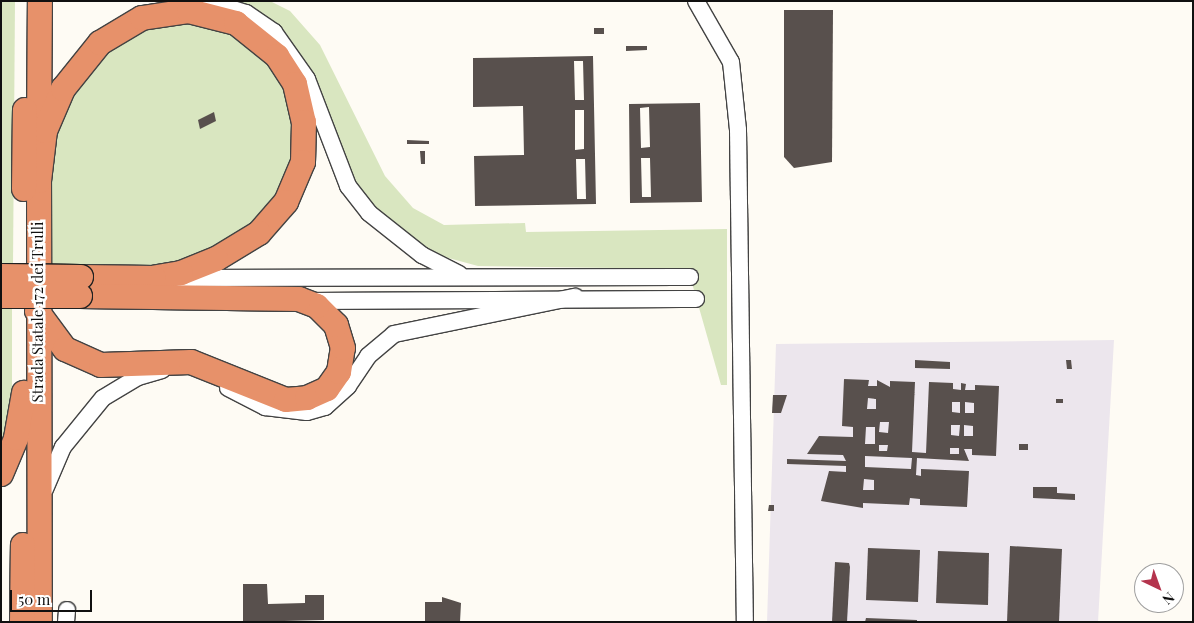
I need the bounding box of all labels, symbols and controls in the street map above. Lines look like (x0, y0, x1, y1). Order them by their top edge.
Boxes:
street label: Strada Statale 172 dei Trulli (29, 221, 47, 403)
north arrow (1134, 563, 1184, 613)
scale bar (12, 580, 95, 612)
text: N (1159, 588, 1179, 609)
text: 50 m (18, 589, 50, 609)

